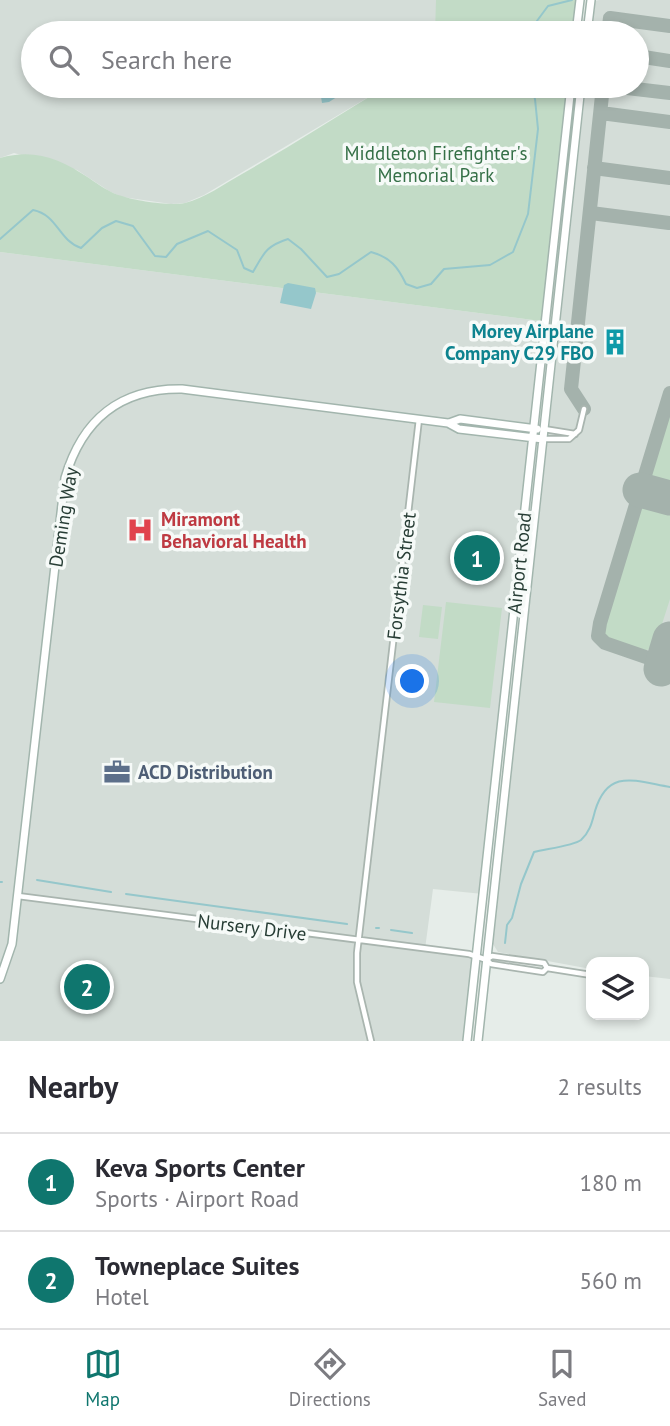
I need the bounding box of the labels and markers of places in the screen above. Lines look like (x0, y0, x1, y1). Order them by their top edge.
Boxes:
place label: Morey Airplane Company C29 FBO (445, 319, 594, 365)
building icon: Morey Airplane Company C29 FBO (600, 327, 630, 357)
place label: Miramont Behavioral Health (161, 507, 307, 553)
hospital icon: Miramont Behavioral Health (125, 515, 155, 545)
pin: 1 (454, 532, 500, 584)
office icon: ACD Distribution (102, 757, 132, 787)
place label: ACD Distribution (138, 760, 273, 784)
pin: 2 (64, 961, 110, 1013)

